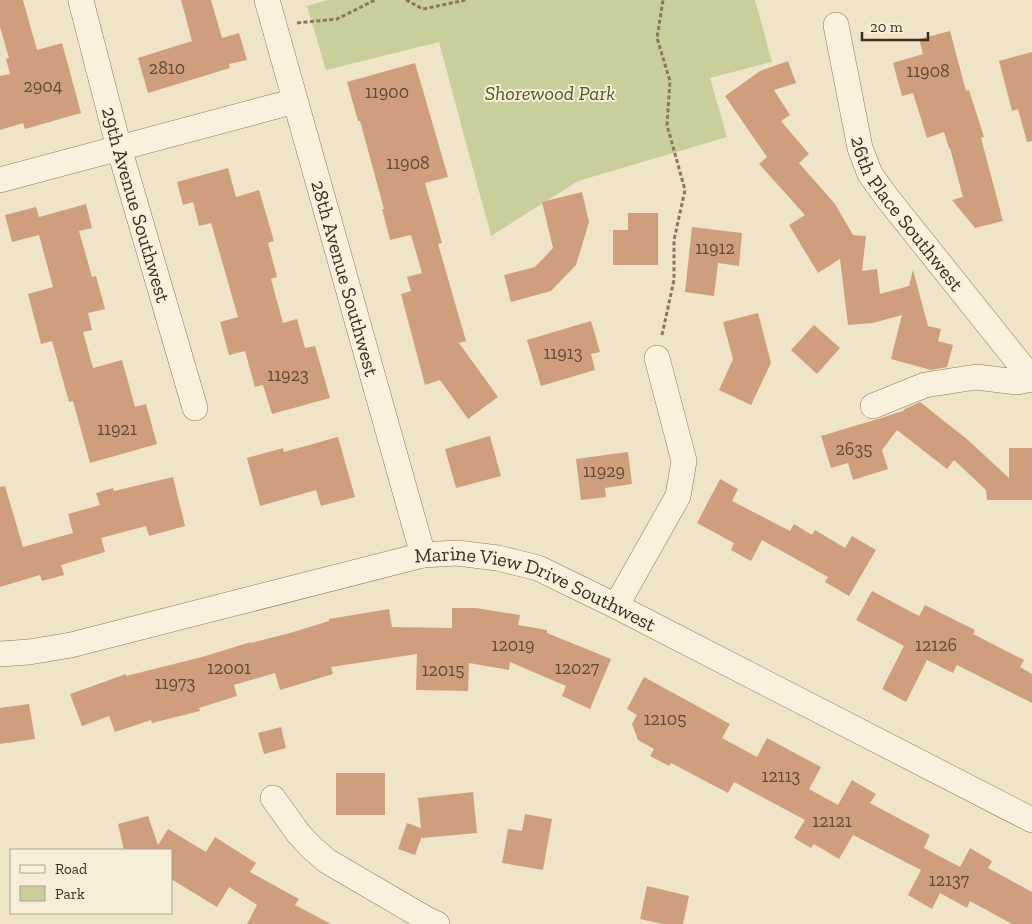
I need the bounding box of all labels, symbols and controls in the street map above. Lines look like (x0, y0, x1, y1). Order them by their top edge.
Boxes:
scale bar (862, 10, 928, 42)
text: 20 m (870, 18, 903, 36)
house number: 2810 (149, 57, 185, 79)
house number: 11908 (906, 60, 950, 82)
house number: 2904 (24, 75, 63, 97)
house number: 11900 (365, 81, 409, 103)
park label: Shorewood Park (485, 81, 615, 105)
street label: 29th Avenue Southwest (97, 104, 176, 306)
street label: 26th Place Southwest (846, 134, 969, 296)
house number: 11908 (386, 152, 430, 174)
street label: 28th Avenue Southwest (306, 177, 384, 380)
house number: 11912 (695, 237, 735, 259)
house number: 11913 (543, 342, 583, 364)
house number: 11923 (267, 364, 309, 386)
house number: 11921 (97, 418, 137, 440)
house number: 2635 (836, 438, 872, 460)
house number: 11929 (583, 460, 625, 482)
street label: Marine View Drive Southwest (414, 541, 661, 637)
house number: 12019 (491, 634, 535, 656)
house number: 12126 (915, 634, 957, 656)
house number: 12001 (207, 657, 251, 679)
house number: 12027 (555, 657, 600, 679)
house number: 12015 (422, 659, 464, 681)
house number: 11973 (155, 672, 196, 694)
house number: 12105 (644, 708, 686, 730)
house number: 12113 (762, 765, 801, 787)
house number: 12121 (812, 810, 852, 832)
legend (10, 849, 172, 914)
text: Road (55, 860, 88, 878)
house number: 12137 (929, 869, 970, 891)
text: Park (55, 885, 85, 903)

